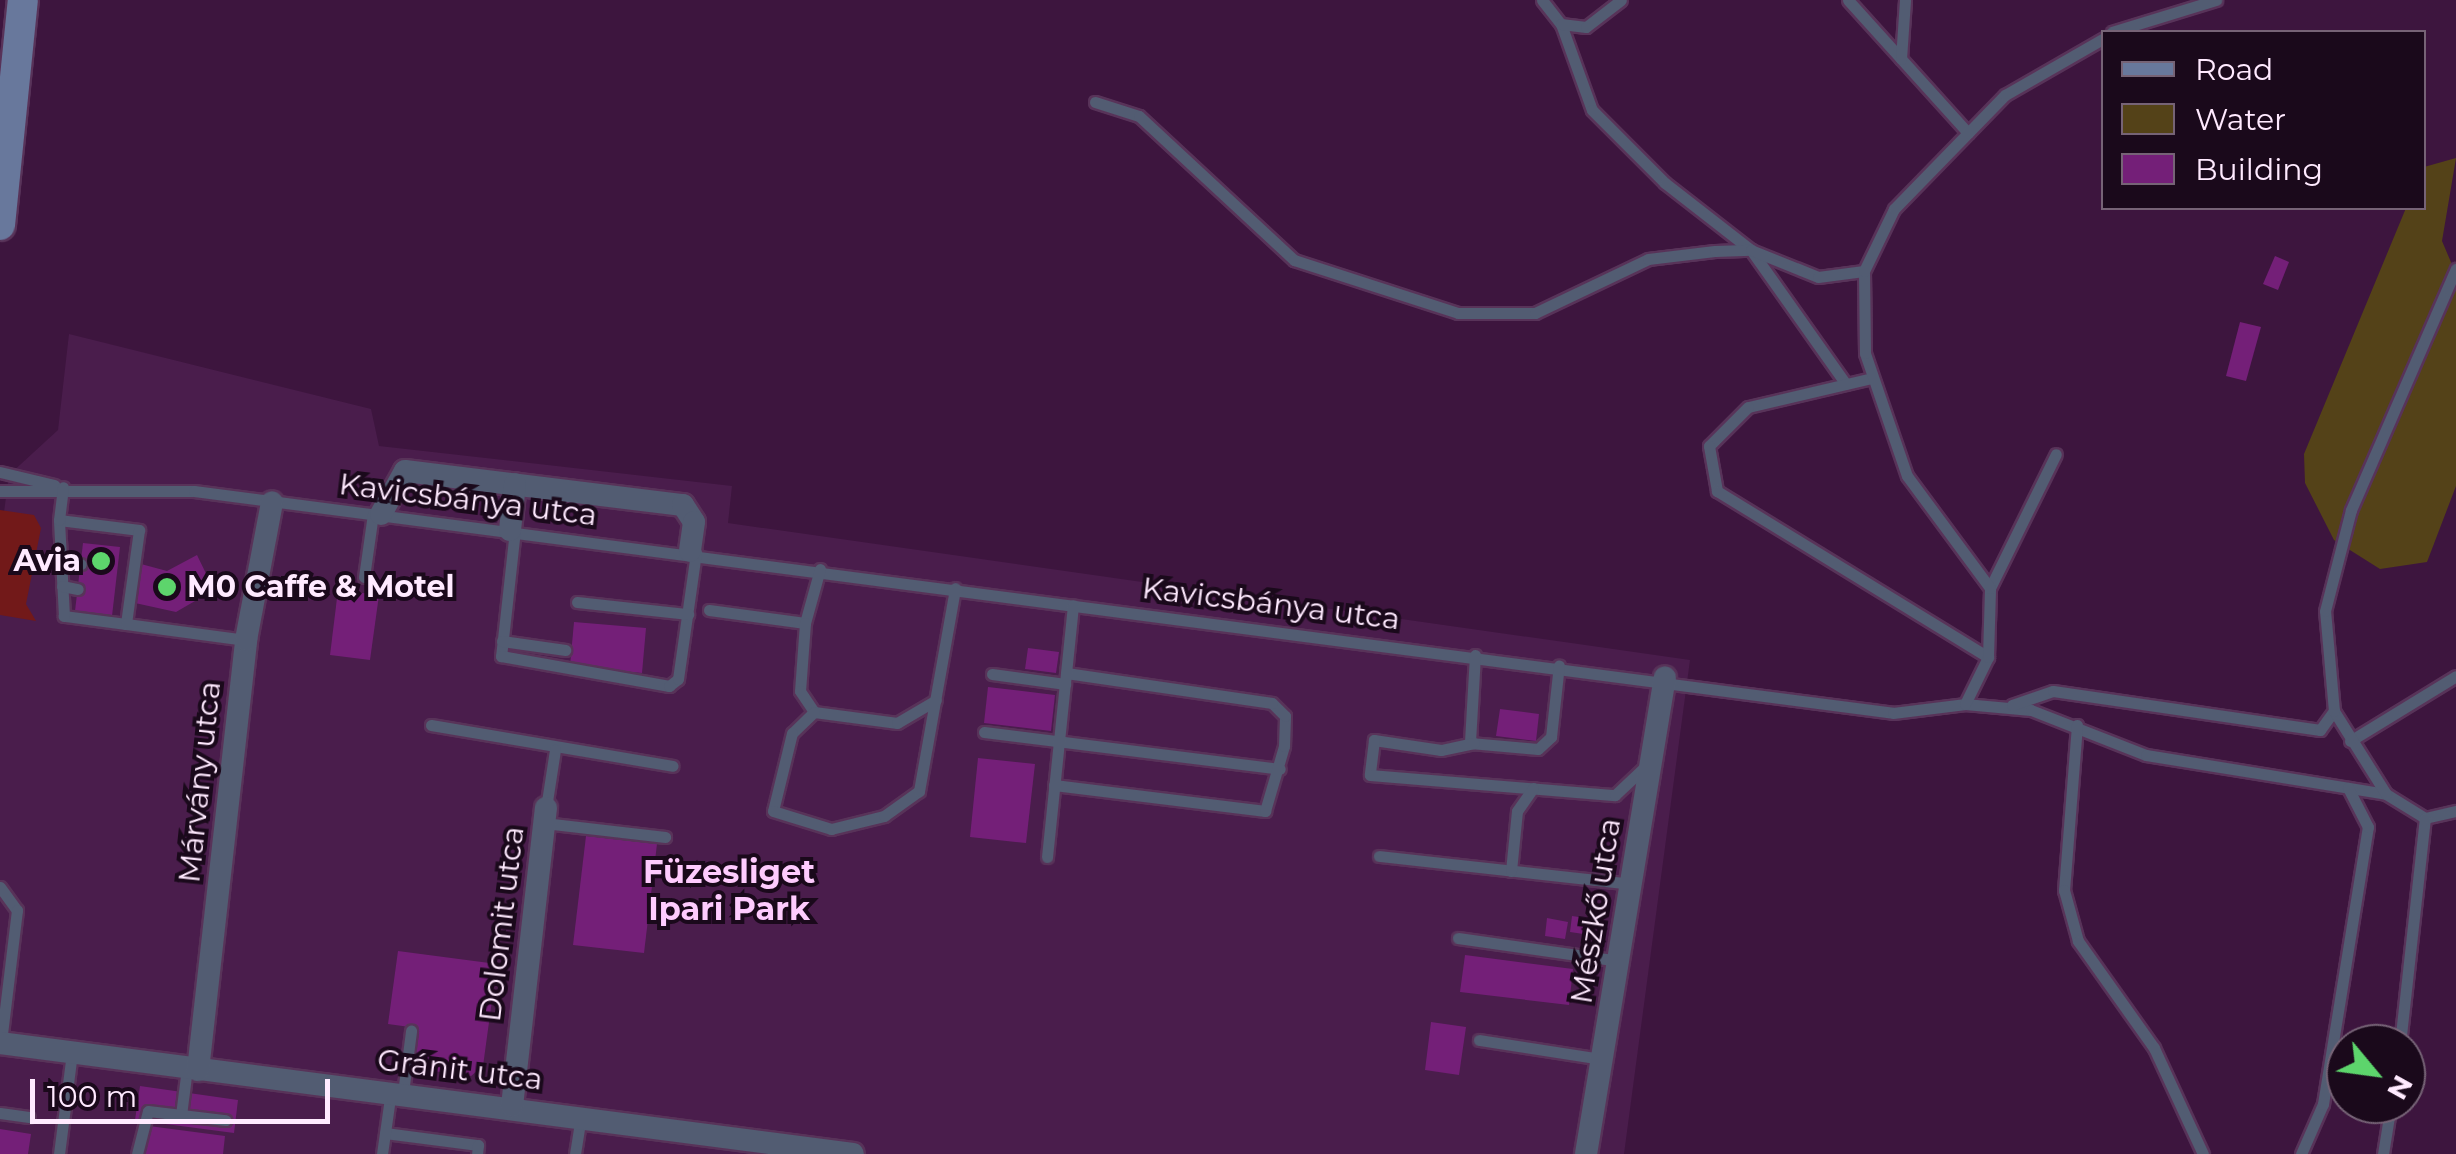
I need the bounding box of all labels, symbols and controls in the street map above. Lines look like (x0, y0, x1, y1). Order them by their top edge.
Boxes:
legend (2101, 30, 2426, 210)
text: Road (2195, 51, 2273, 88)
text: Water (2195, 101, 2286, 138)
text: Building (2195, 151, 2323, 188)
street label: Kavicsbánya utca (337, 466, 599, 534)
place label: Avia (13, 543, 81, 579)
marker: Avia (90, 550, 112, 572)
place label: M0 Caffe & Motel (187, 569, 454, 605)
street label: Kavicsbánya utca (1140, 570, 1402, 638)
marker: M0 Caffe & Motel (156, 576, 178, 598)
street label: Márvány utca (172, 679, 228, 885)
street label: Mészkő utca (1564, 816, 1628, 1006)
street label: Dolomit utca (472, 824, 532, 1024)
district label: Füzesliget Ipari Park (643, 854, 815, 929)
north arrow (2326, 1024, 2426, 1124)
street label: Gránit utca (375, 1042, 545, 1098)
scale bar (35, 1059, 335, 1121)
text: N (2380, 1069, 2421, 1106)
text: 100 m (47, 1078, 137, 1115)

